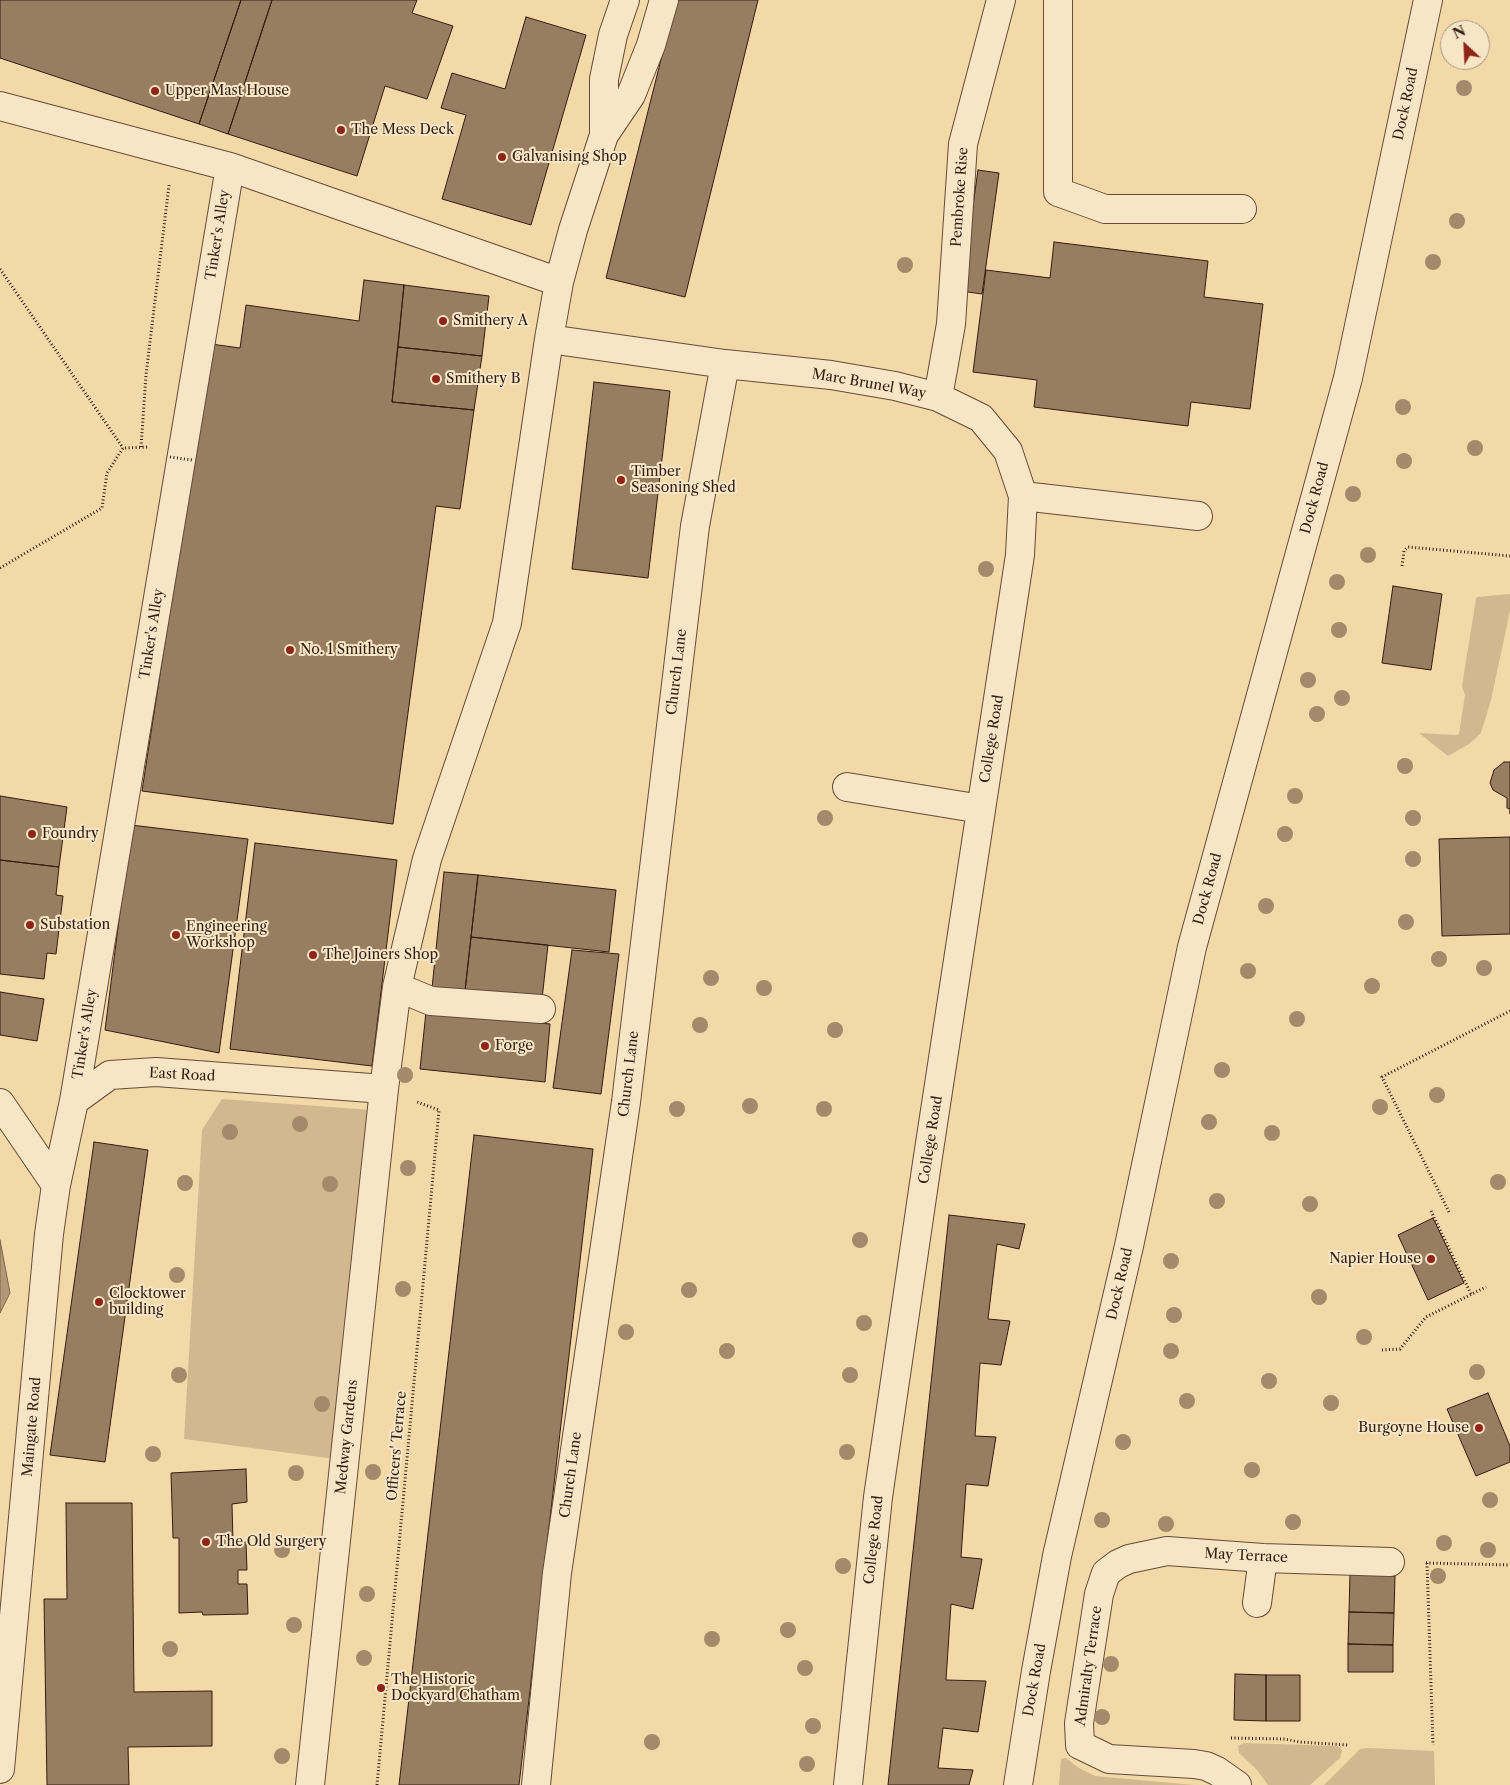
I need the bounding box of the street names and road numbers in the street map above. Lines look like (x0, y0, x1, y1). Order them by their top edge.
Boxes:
street label: Dock Road (1390, 66, 1422, 142)
street label: Pembroke Rise (948, 147, 972, 247)
street label: Tinker's Alley (203, 189, 233, 281)
street label: Marc Brunel Way (810, 366, 928, 402)
street label: Dock Road (1297, 460, 1333, 536)
street label: Tinker's Alley (137, 588, 167, 680)
street label: Church Lane (663, 628, 691, 716)
street label: College Road (977, 694, 1007, 784)
street label: Dock Road (1190, 851, 1226, 927)
street label: Tinker's Alley (70, 988, 100, 1080)
street label: Church Lane (615, 1030, 643, 1118)
street label: East Road (148, 1065, 216, 1085)
street label: College Road (916, 1095, 946, 1185)
street label: Dock Road (1104, 1246, 1136, 1322)
street label: Maingate Road (19, 1376, 45, 1478)
street label: Medway Gardens (333, 1379, 361, 1495)
street label: Officers' Terrace (384, 1390, 410, 1502)
street label: Church Lane (557, 1431, 585, 1519)
street label: College Road (861, 1495, 887, 1585)
street label: May Terrace (1204, 1545, 1288, 1567)
street label: Admiralty Terrace (1072, 1605, 1106, 1727)
street label: Dock Road (1020, 1642, 1050, 1718)

